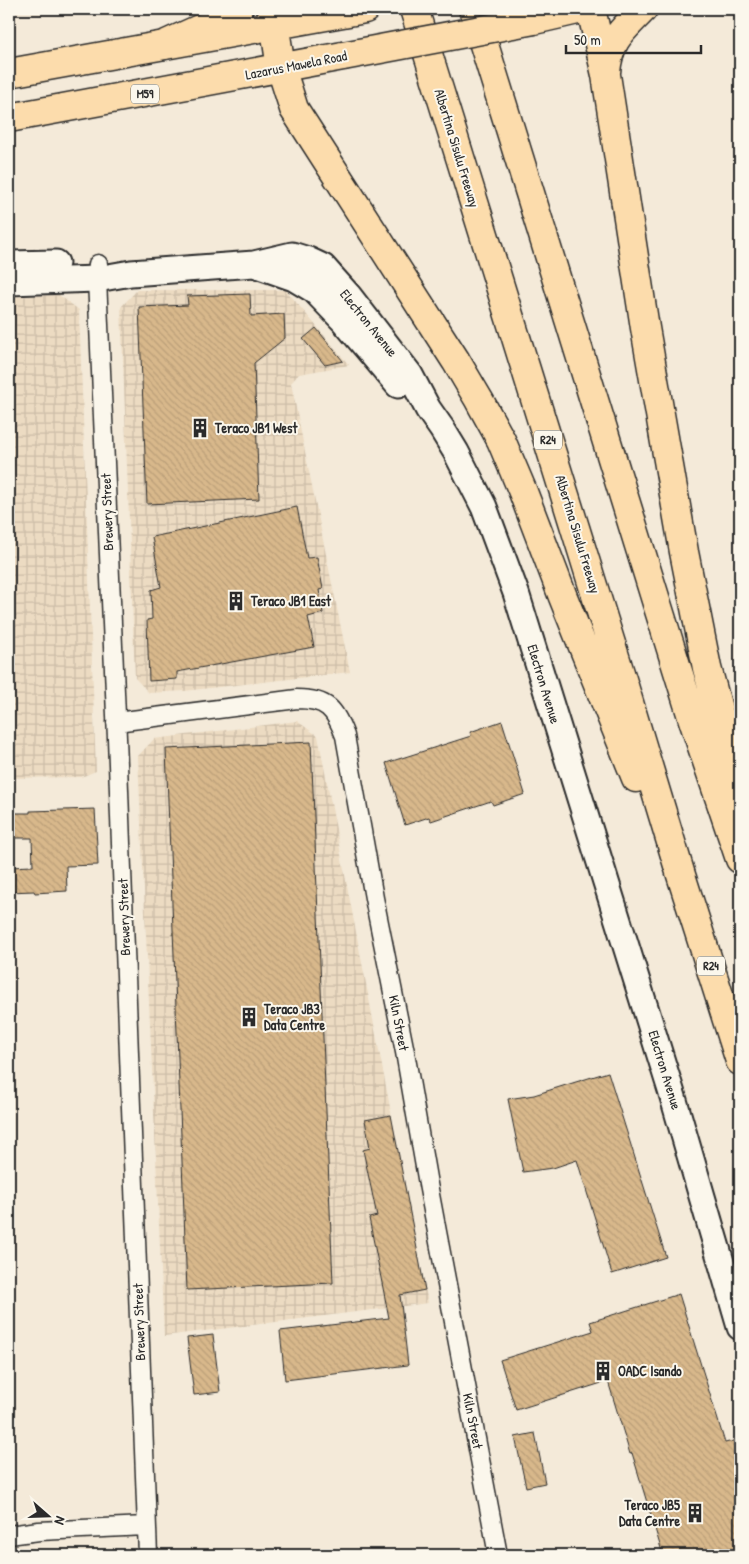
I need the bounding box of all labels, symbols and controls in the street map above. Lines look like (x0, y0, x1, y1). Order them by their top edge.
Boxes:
scale bar (566, 22, 702, 54)
text: 50 m (574, 29, 601, 50)
street label: Lazarus Mawela Road (244, 45, 349, 84)
road number: M59 (131, 85, 159, 104)
street label: Albertina Sisulu Freeway (429, 86, 485, 210)
street label: Electron Avenue (336, 285, 403, 361)
building icon: Teraco JB1 West (189, 417, 211, 439)
place label: Teraco JB1 West (214, 418, 298, 437)
road number: R24 (534, 430, 562, 450)
street label: Albertina Sisulu Freeway (550, 472, 606, 596)
street label: Brewery Street (96, 473, 118, 551)
building icon: Teraco JB1 East (225, 590, 247, 612)
place label: Teraco JB1 East (250, 591, 332, 610)
street label: Electron Avenue (523, 642, 566, 726)
street label: Brewery Street (113, 878, 135, 956)
road number: R24 (697, 956, 725, 976)
street label: Kiln Street (385, 993, 414, 1053)
place label: Teraco JB3 Data Centre (263, 999, 325, 1034)
building icon: Teraco JB3 Data Centre (238, 1006, 260, 1028)
street label: Electron Avenue (644, 1028, 687, 1112)
street label: Brewery Street (128, 1283, 150, 1361)
building icon: OADC Isando (592, 1360, 614, 1382)
place label: OADC Isando (618, 1361, 682, 1380)
street label: Kiln Street (459, 1391, 488, 1451)
north arrow (22, 1492, 72, 1542)
place label: Teraco JB5 Data Centre (619, 1495, 680, 1530)
building icon: Teraco JB5 Data Centre (684, 1502, 706, 1524)
text: N (50, 1514, 71, 1528)

